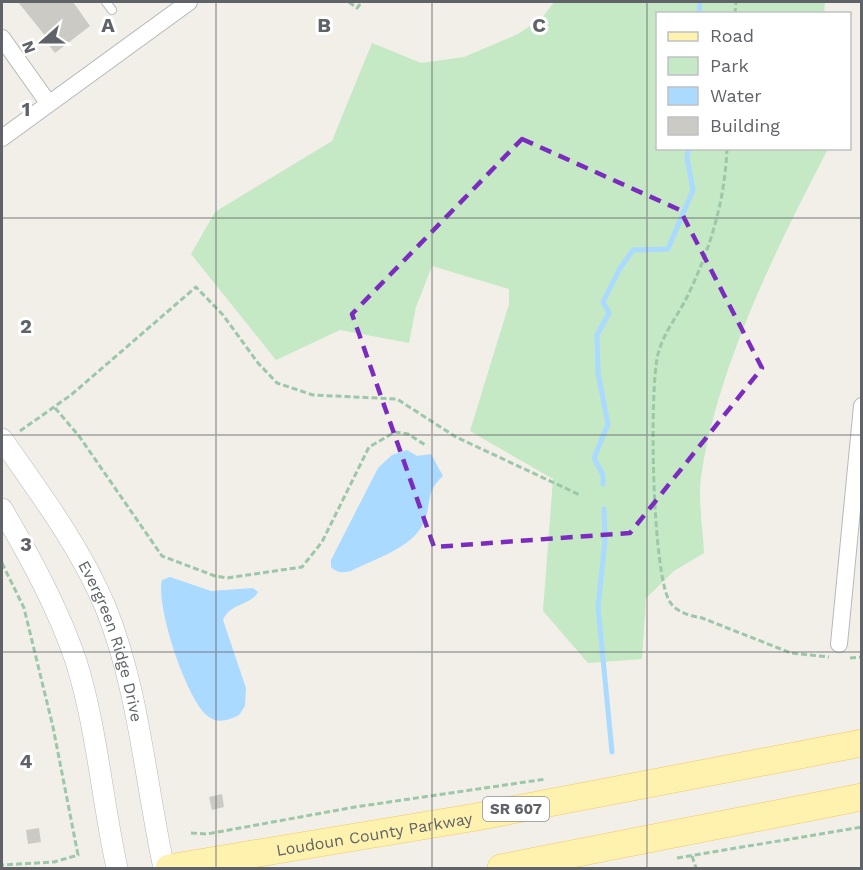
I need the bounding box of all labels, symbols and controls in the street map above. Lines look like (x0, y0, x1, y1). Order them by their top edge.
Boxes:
north arrow (12, 12, 72, 72)
legend (656, 12, 851, 150)
text: A (101, 13, 115, 37)
text: B (317, 13, 331, 37)
text: C (532, 13, 546, 37)
text: Road (710, 25, 754, 46)
text: N (17, 38, 39, 56)
text: Park (710, 55, 749, 76)
text: Water (710, 85, 762, 106)
text: 1 (22, 97, 30, 121)
text: Building (710, 115, 780, 136)
text: 2 (20, 314, 32, 338)
text: 3 (20, 532, 32, 556)
street label: Evergreen Ridge Drive (74, 557, 146, 724)
text: 4 (20, 749, 33, 773)
road number: SR 607 (483, 797, 549, 821)
street label: Loudoun County Parkway (275, 809, 474, 860)

